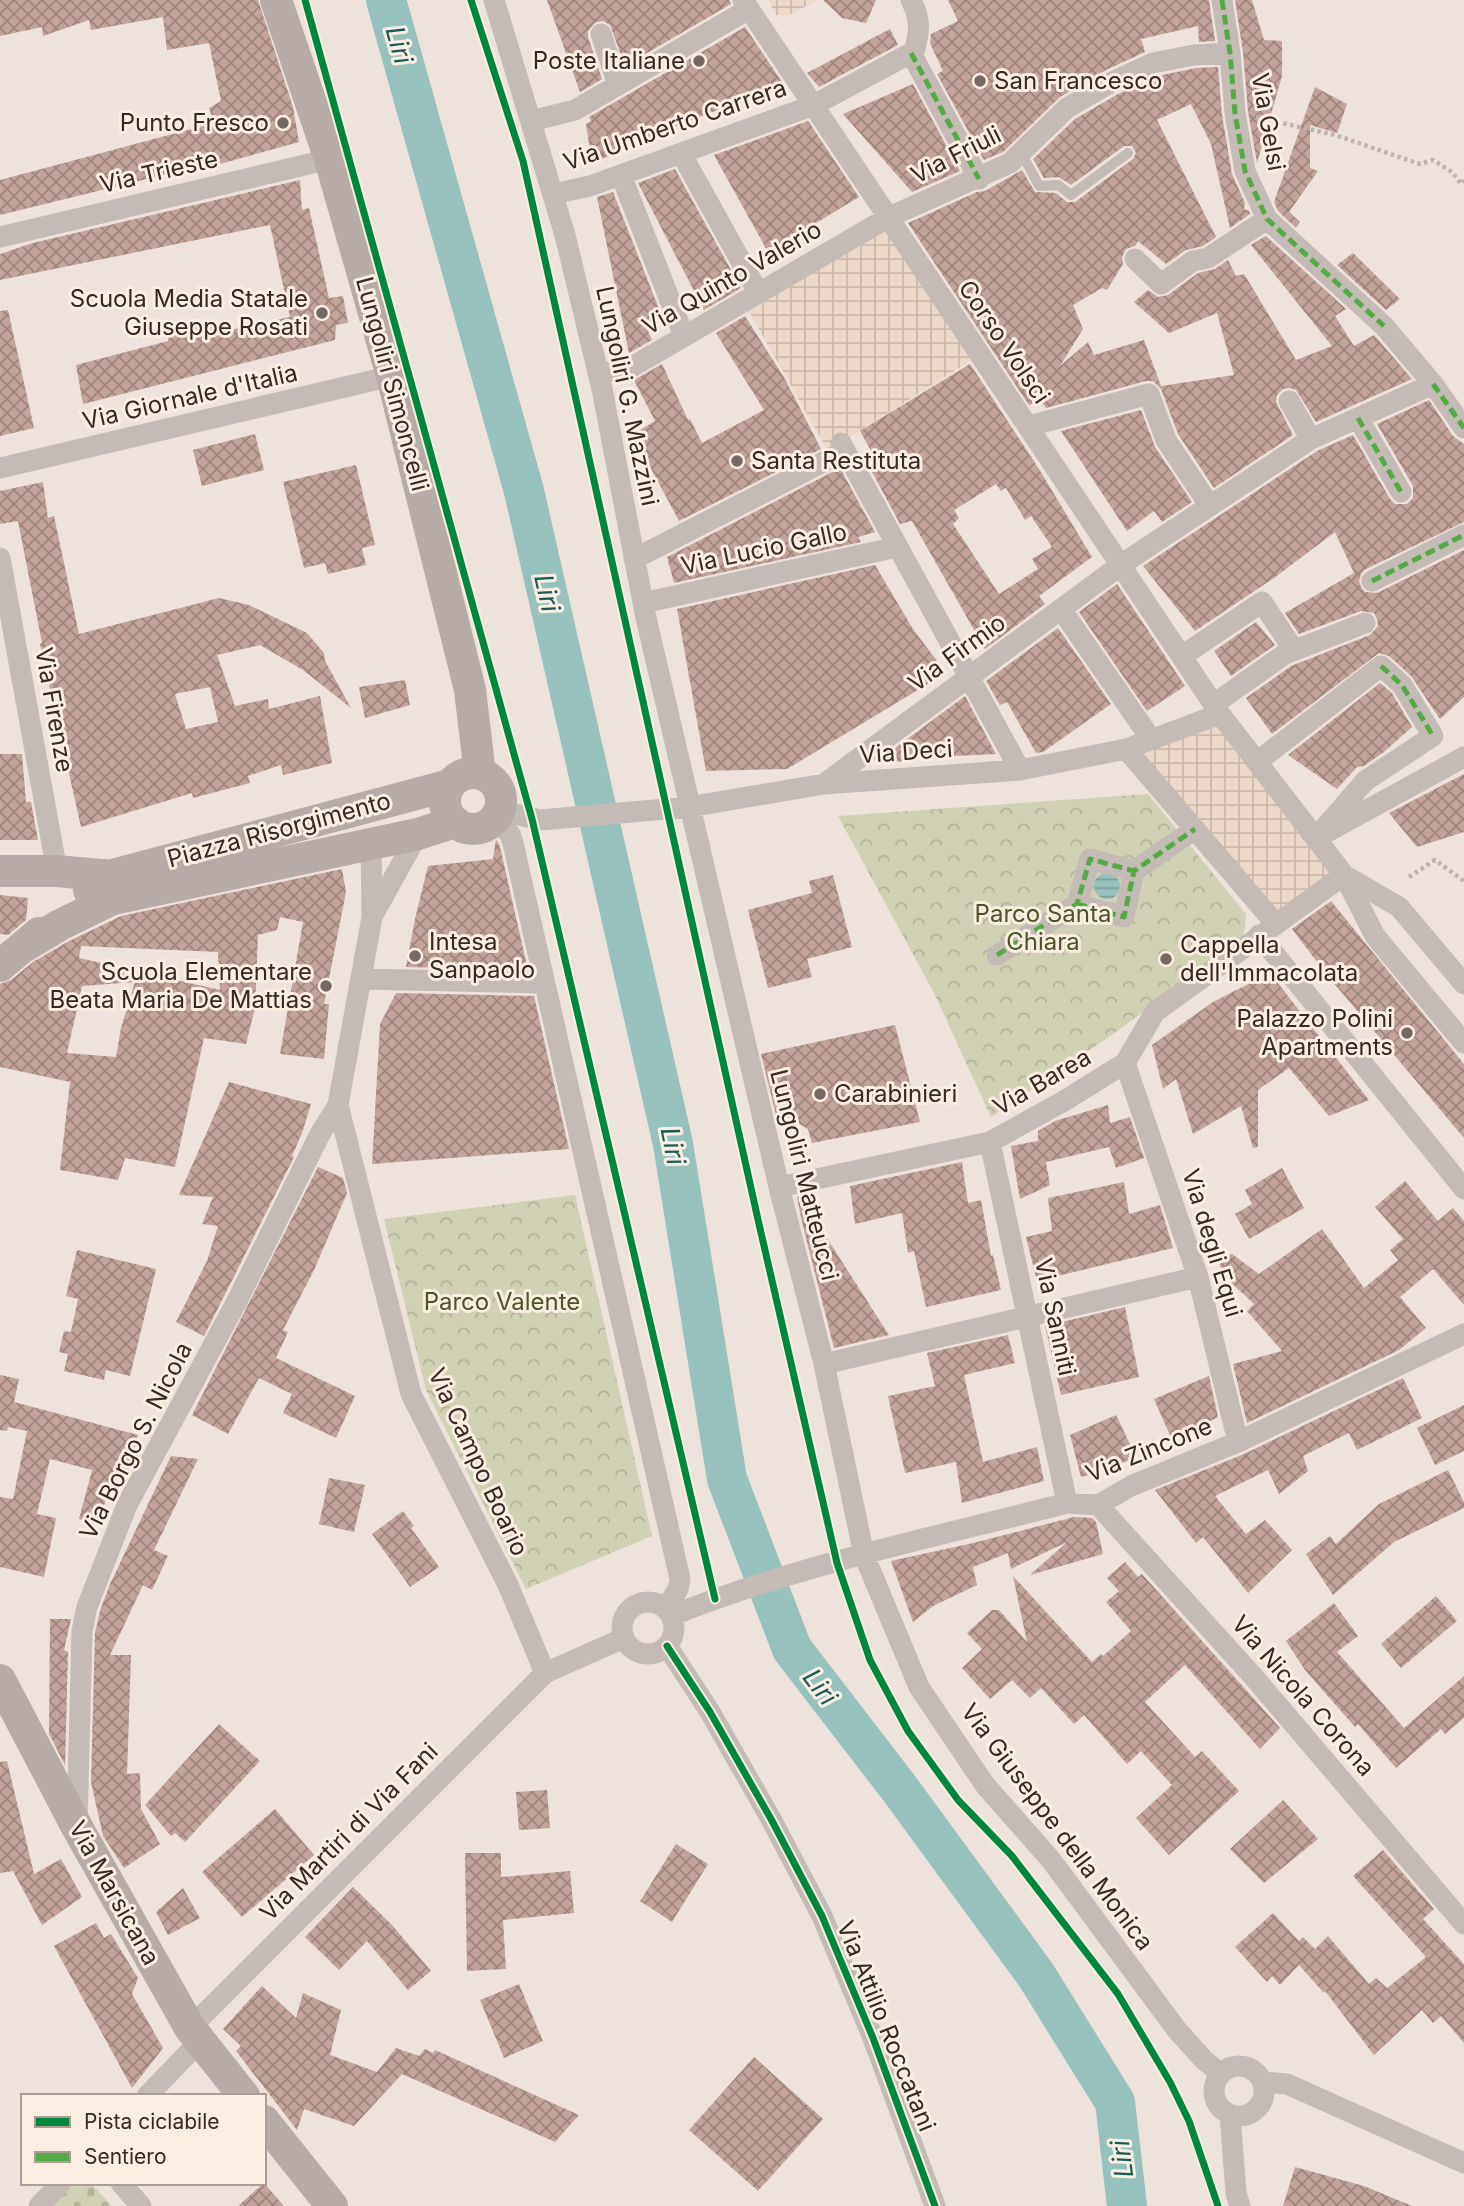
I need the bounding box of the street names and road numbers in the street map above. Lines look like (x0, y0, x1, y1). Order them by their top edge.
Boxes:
street label: Via Gelsi (1246, 71, 1291, 173)
street label: Via Umberto Carrera (560, 73, 790, 176)
street label: Via Friuli (906, 120, 1006, 190)
street label: Via Trieste (97, 144, 221, 199)
street label: Via Quinto Valerio (637, 214, 827, 341)
street label: Lungoliri Simoncelli (350, 274, 435, 494)
street label: Corso Volsci (953, 275, 1056, 409)
street label: Lungoliri G. Mazzini (590, 283, 665, 508)
street label: Via Giornale d'Italia (80, 358, 300, 435)
street label: Via Lucio Gallo (679, 517, 849, 580)
street label: Via Firmio (902, 608, 1011, 698)
street label: Via Firenze (29, 645, 80, 775)
street label: Via Deci (858, 734, 954, 769)
street label: Piazza Risorgimento (164, 786, 394, 873)
street label: Via Barea (988, 1042, 1096, 1121)
street label: Lungoliri Matteucci (764, 1067, 845, 1283)
street label: Via degli Equi (1176, 1165, 1249, 1320)
street label: Via Sanniti (1029, 1256, 1082, 1378)
street label: Via Borgo S. Nicola (73, 1337, 198, 1544)
street label: Via Campo Boario (422, 1363, 535, 1560)
street label: Via Zincone (1081, 1411, 1216, 1488)
street label: Via Nicola Corona (1226, 1609, 1381, 1782)
street label: Via Giuseppe della Monica (955, 1698, 1160, 1956)
street label: Via Martiri di Via Fani (254, 1737, 444, 1927)
street label: Via Marsicana (63, 1816, 166, 1970)
street label: Via Attilio Roccatani (831, 1916, 942, 2135)

